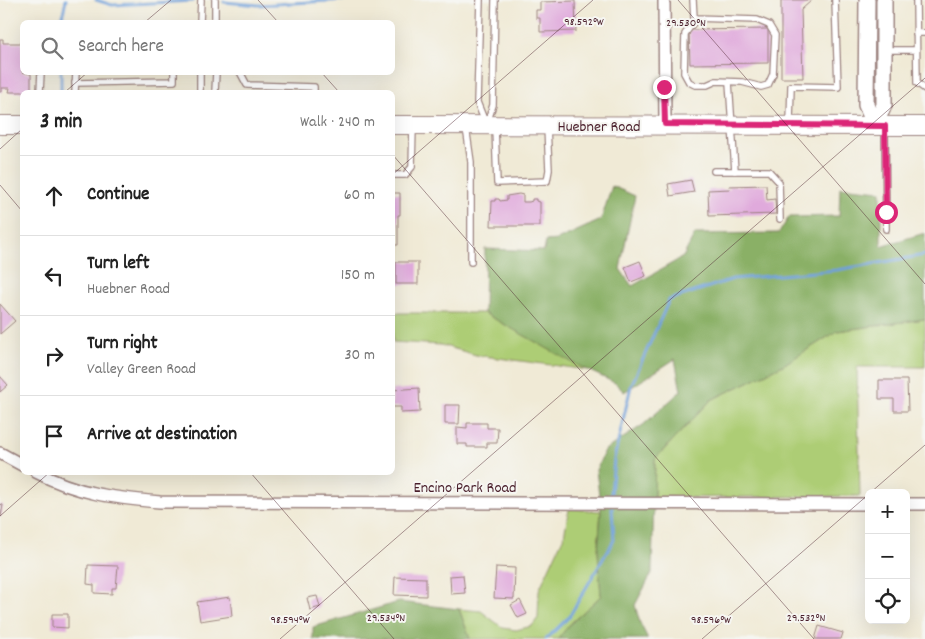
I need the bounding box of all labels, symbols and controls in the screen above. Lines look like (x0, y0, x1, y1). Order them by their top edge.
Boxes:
text: 98.592°W (564, 14, 604, 31)
text: 29.530°N (666, 15, 706, 32)
search box (20, 20, 395, 75)
icon: search (38, 34, 66, 62)
text: Search here (78, 34, 164, 61)
route end (653, 76, 676, 99)
text: 3 min (40, 108, 82, 138)
text: Walk · 240 m (300, 111, 375, 134)
street label: Huebner Road (557, 116, 641, 139)
icon: ahead (40, 182, 68, 210)
text: Continue (87, 182, 149, 209)
text: 60 m (344, 184, 375, 207)
route start (875, 201, 898, 224)
text: Turn left (87, 251, 150, 278)
icon: left (40, 262, 68, 290)
text: 150 m (341, 264, 375, 287)
text: Huebner Road (87, 278, 170, 301)
text: Turn right (87, 331, 158, 358)
icon: right (40, 342, 68, 370)
text: 30 m (345, 344, 375, 367)
text: Valley Green Road (87, 358, 196, 381)
icon: arrive (40, 422, 68, 450)
text: Arrive at destination (87, 422, 237, 449)
street label: Encino Park Road (413, 477, 517, 500)
map controls (865, 489, 910, 624)
button: + (865, 489, 910, 534)
button: − (865, 534, 910, 579)
button: locate (865, 579, 910, 624)
text: 29.534°N (367, 610, 405, 627)
text: 29.532°N (787, 610, 825, 627)
text: 98.594°W (270, 612, 310, 629)
text: 98.596°W (691, 612, 731, 629)

